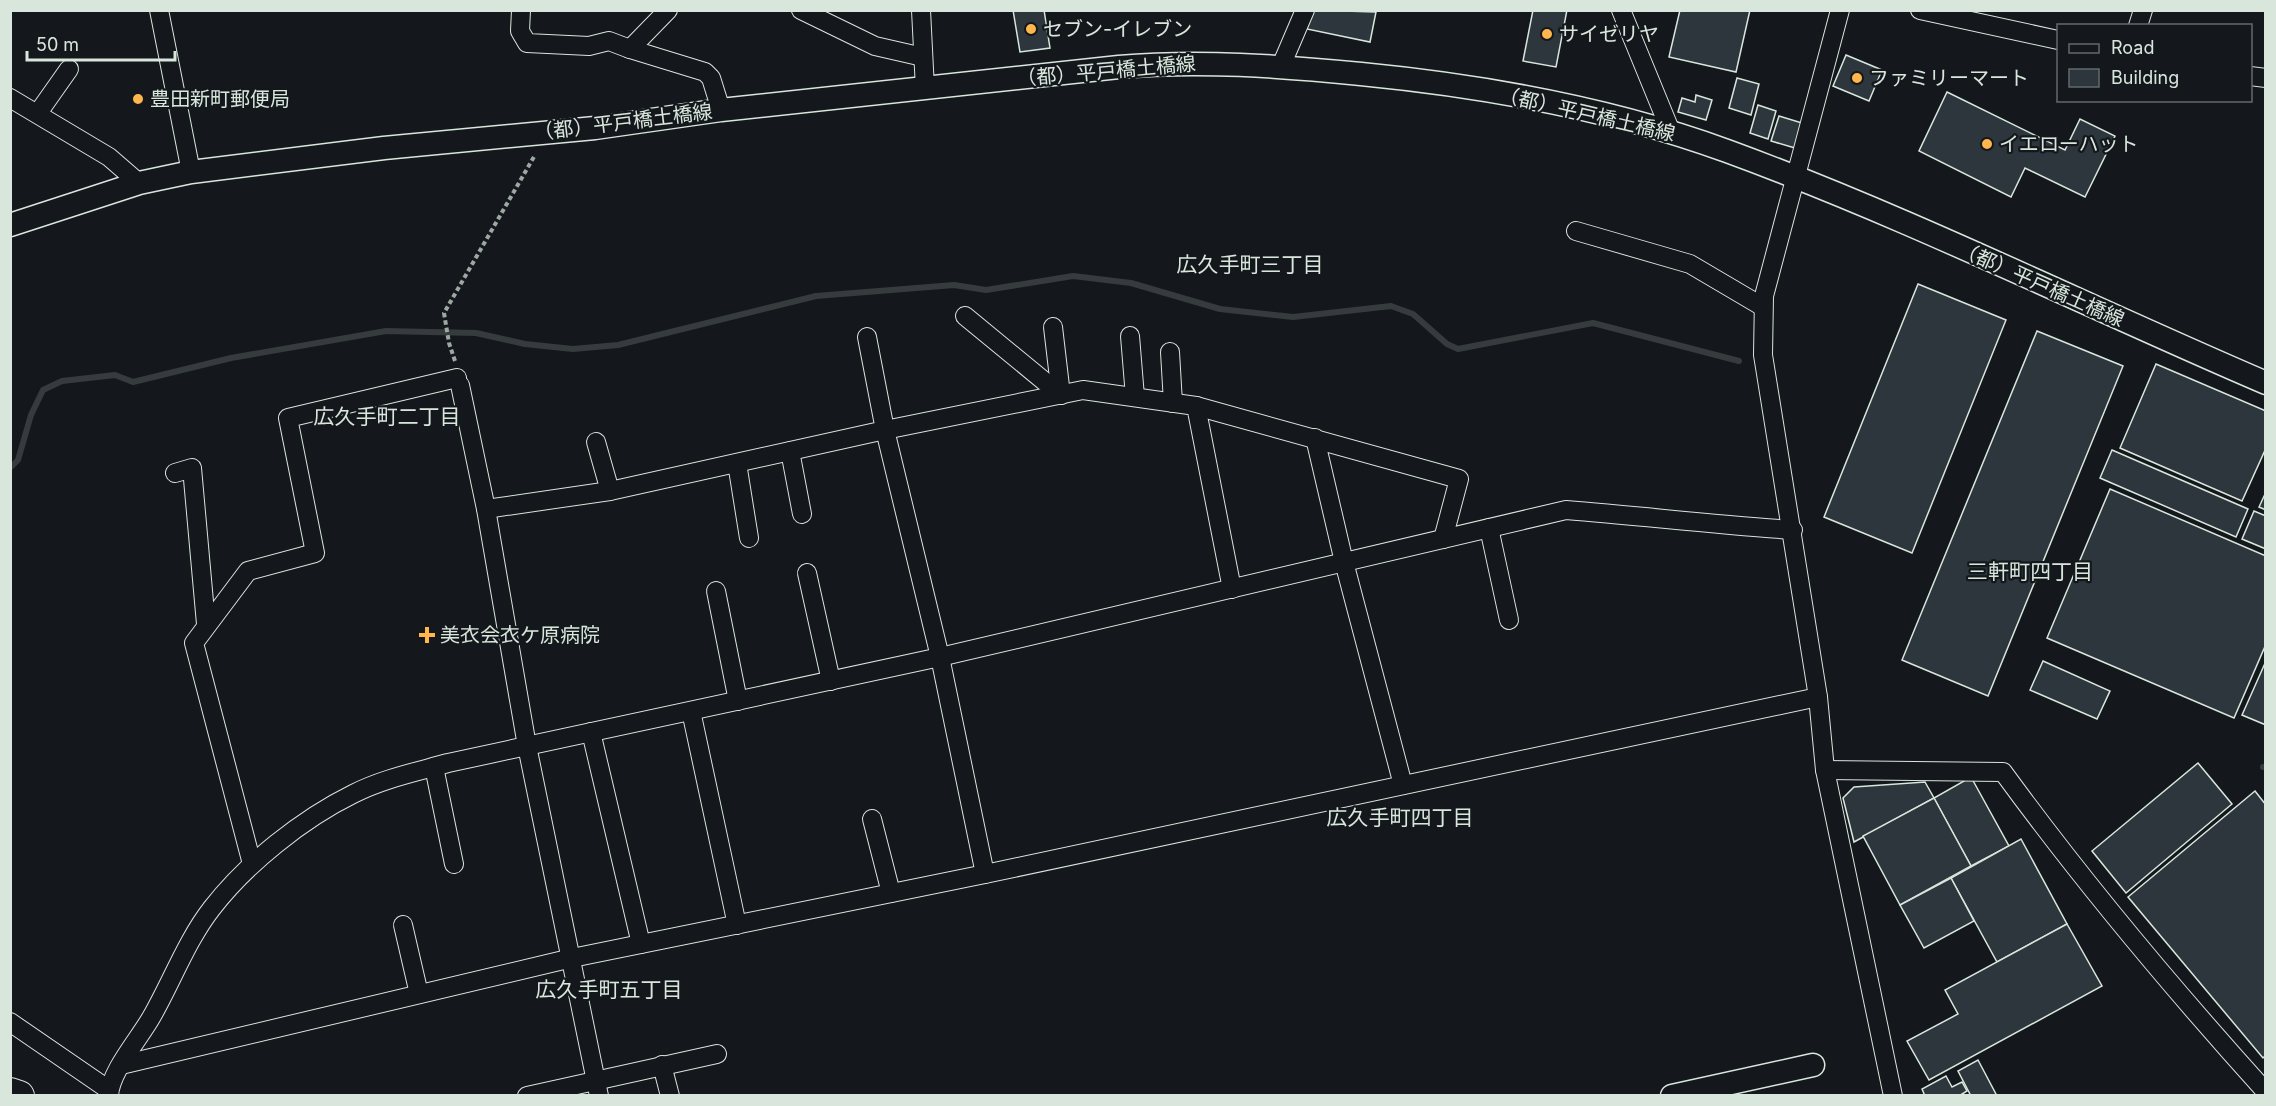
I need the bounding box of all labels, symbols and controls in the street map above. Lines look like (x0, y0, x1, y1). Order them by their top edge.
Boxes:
place label: セブン-イレブン (1043, 17, 1192, 41)
marker: セブン-イレブン (1024, 22, 1038, 36)
place label: サイゼリヤ (1559, 22, 1659, 46)
scale bar (27, 24, 176, 62)
legend (2057, 24, 2252, 102)
marker: サイゼリヤ (1540, 27, 1554, 41)
text: 50 m (36, 34, 79, 55)
text: Road (2111, 37, 2154, 58)
street label: （都）平戸橋土橋線 (1015, 51, 1197, 91)
place label: ファミリーマート (1869, 66, 2029, 90)
text: Building (2111, 67, 2179, 88)
marker: ファミリーマート (1850, 71, 1864, 85)
street label: （都）平戸橋土橋線 (1497, 82, 1677, 146)
place label: 豊田新町郵便局 (150, 87, 290, 111)
marker: 豊田新町郵便局 (131, 92, 145, 106)
street label: （都）平戸橋土橋線 (532, 99, 714, 145)
place label: イエローハット (1999, 132, 2138, 156)
marker: イエローハット (1980, 137, 1994, 151)
street label: （都）平戸橋土橋線 (1954, 236, 2128, 332)
district label: 広久手町三丁目 (1177, 252, 1324, 277)
district label: 広久手町二丁目 (314, 404, 461, 429)
district label: 三軒町四丁目 (1967, 559, 2093, 584)
place label: 美衣会衣ケ原病院 (440, 623, 600, 647)
marker: 美衣会衣ケ原病院 (418, 626, 436, 644)
district label: 広久手町四丁目 (1327, 805, 1474, 830)
district label: 広久手町五丁目 (536, 977, 683, 1002)

